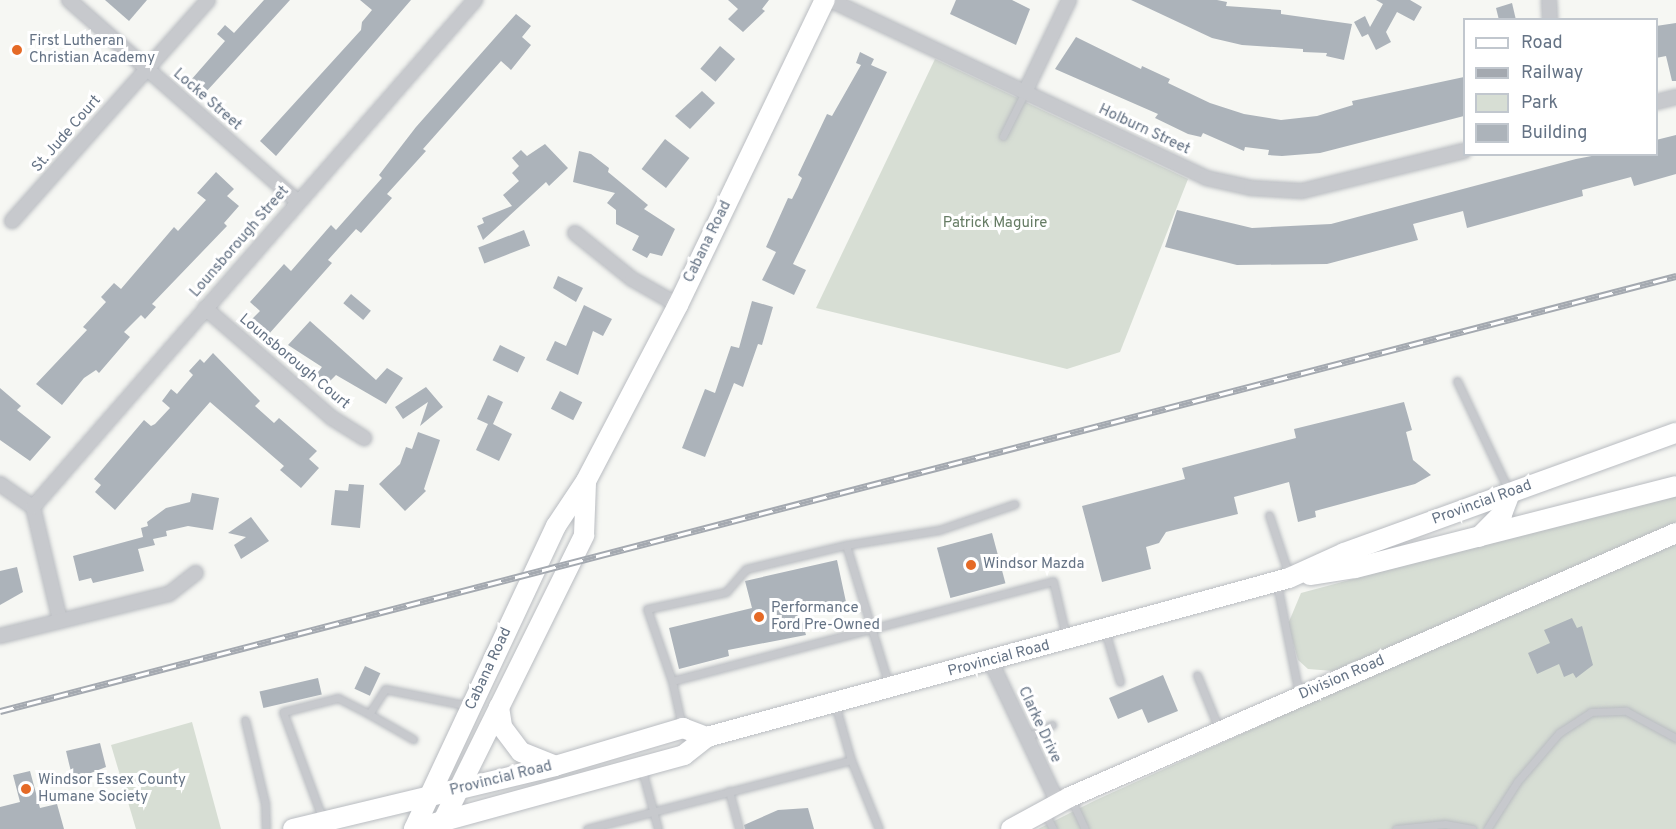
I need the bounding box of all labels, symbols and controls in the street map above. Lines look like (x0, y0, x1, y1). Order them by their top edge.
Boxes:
legend (1463, 18, 1658, 156)
place label: First Lutheran Christian Academy (29, 32, 156, 67)
text: Road (1521, 32, 1563, 55)
marker: First Lutheran Christian Academy (10, 43, 24, 57)
text: Railway (1521, 62, 1583, 85)
street label: Locke Street (169, 65, 245, 135)
street label: St. Jude Court (29, 92, 105, 176)
text: Park (1521, 92, 1558, 115)
street label: Holburn Street (1095, 101, 1193, 159)
text: Building (1521, 122, 1587, 145)
street label: Lounsborough Street (187, 183, 293, 301)
street label: Cabana Road (680, 198, 736, 286)
park label: Patrick Maguire (943, 215, 1047, 233)
street label: Lounsborough Court (235, 310, 353, 414)
street label: Provincial Road (1430, 477, 1534, 529)
place label: Windsor Mazda (983, 556, 1084, 574)
marker: Windsor Mazda (964, 558, 978, 572)
place label: Performance Ford Pre-Owned (771, 599, 880, 634)
marker: Performance Ford Pre-Owned (752, 610, 766, 624)
street label: Cabana Road (462, 625, 516, 713)
street label: Provincial Road (946, 637, 1052, 681)
street label: Division Road (1296, 652, 1388, 704)
street label: Clarke Drive (1013, 684, 1065, 766)
street label: Provincial Road (448, 758, 554, 800)
place label: Windsor Essex County Humane Society (38, 771, 186, 806)
marker: Windsor Essex County Humane Society (19, 782, 33, 796)

